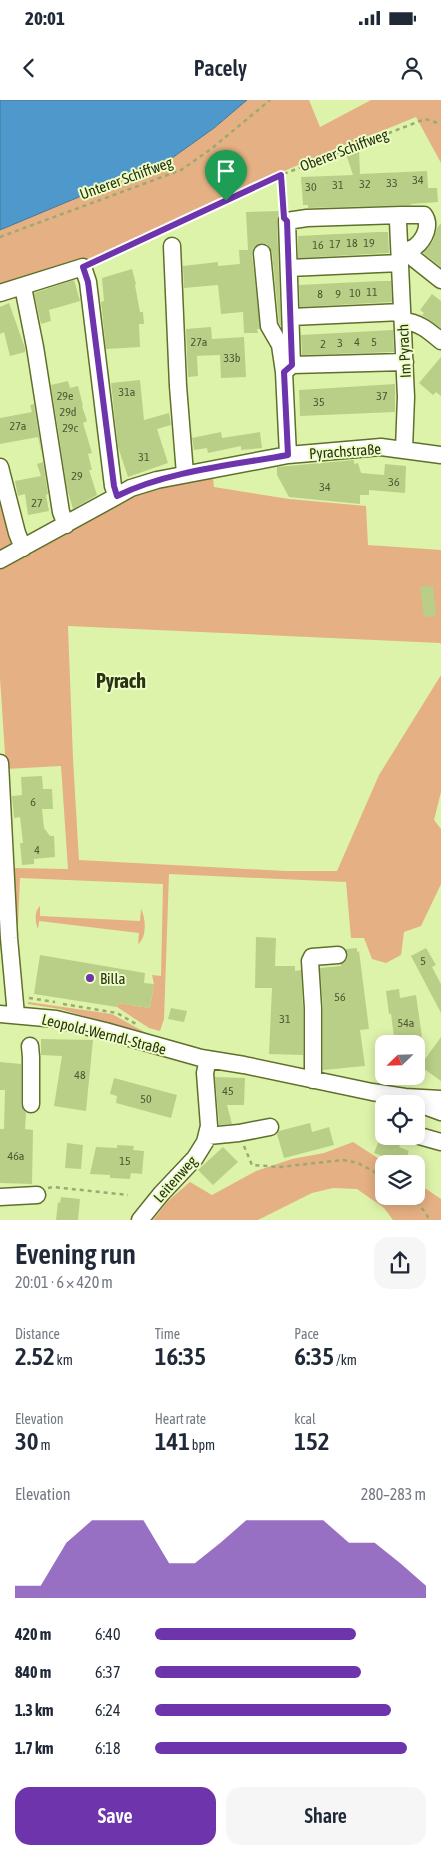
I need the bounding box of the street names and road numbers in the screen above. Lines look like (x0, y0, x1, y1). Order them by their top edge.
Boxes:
street label: Oberer Schiffweg (297, 125, 391, 175)
street label: Unterer Schiffweg (77, 153, 175, 203)
street label: Im Pyrach (394, 324, 414, 378)
street label: Pyrachstraße (308, 440, 382, 462)
street label: Leopold-Werndl-Straße (40, 1010, 168, 1058)
street label: Leitenweg (150, 1152, 201, 1206)

